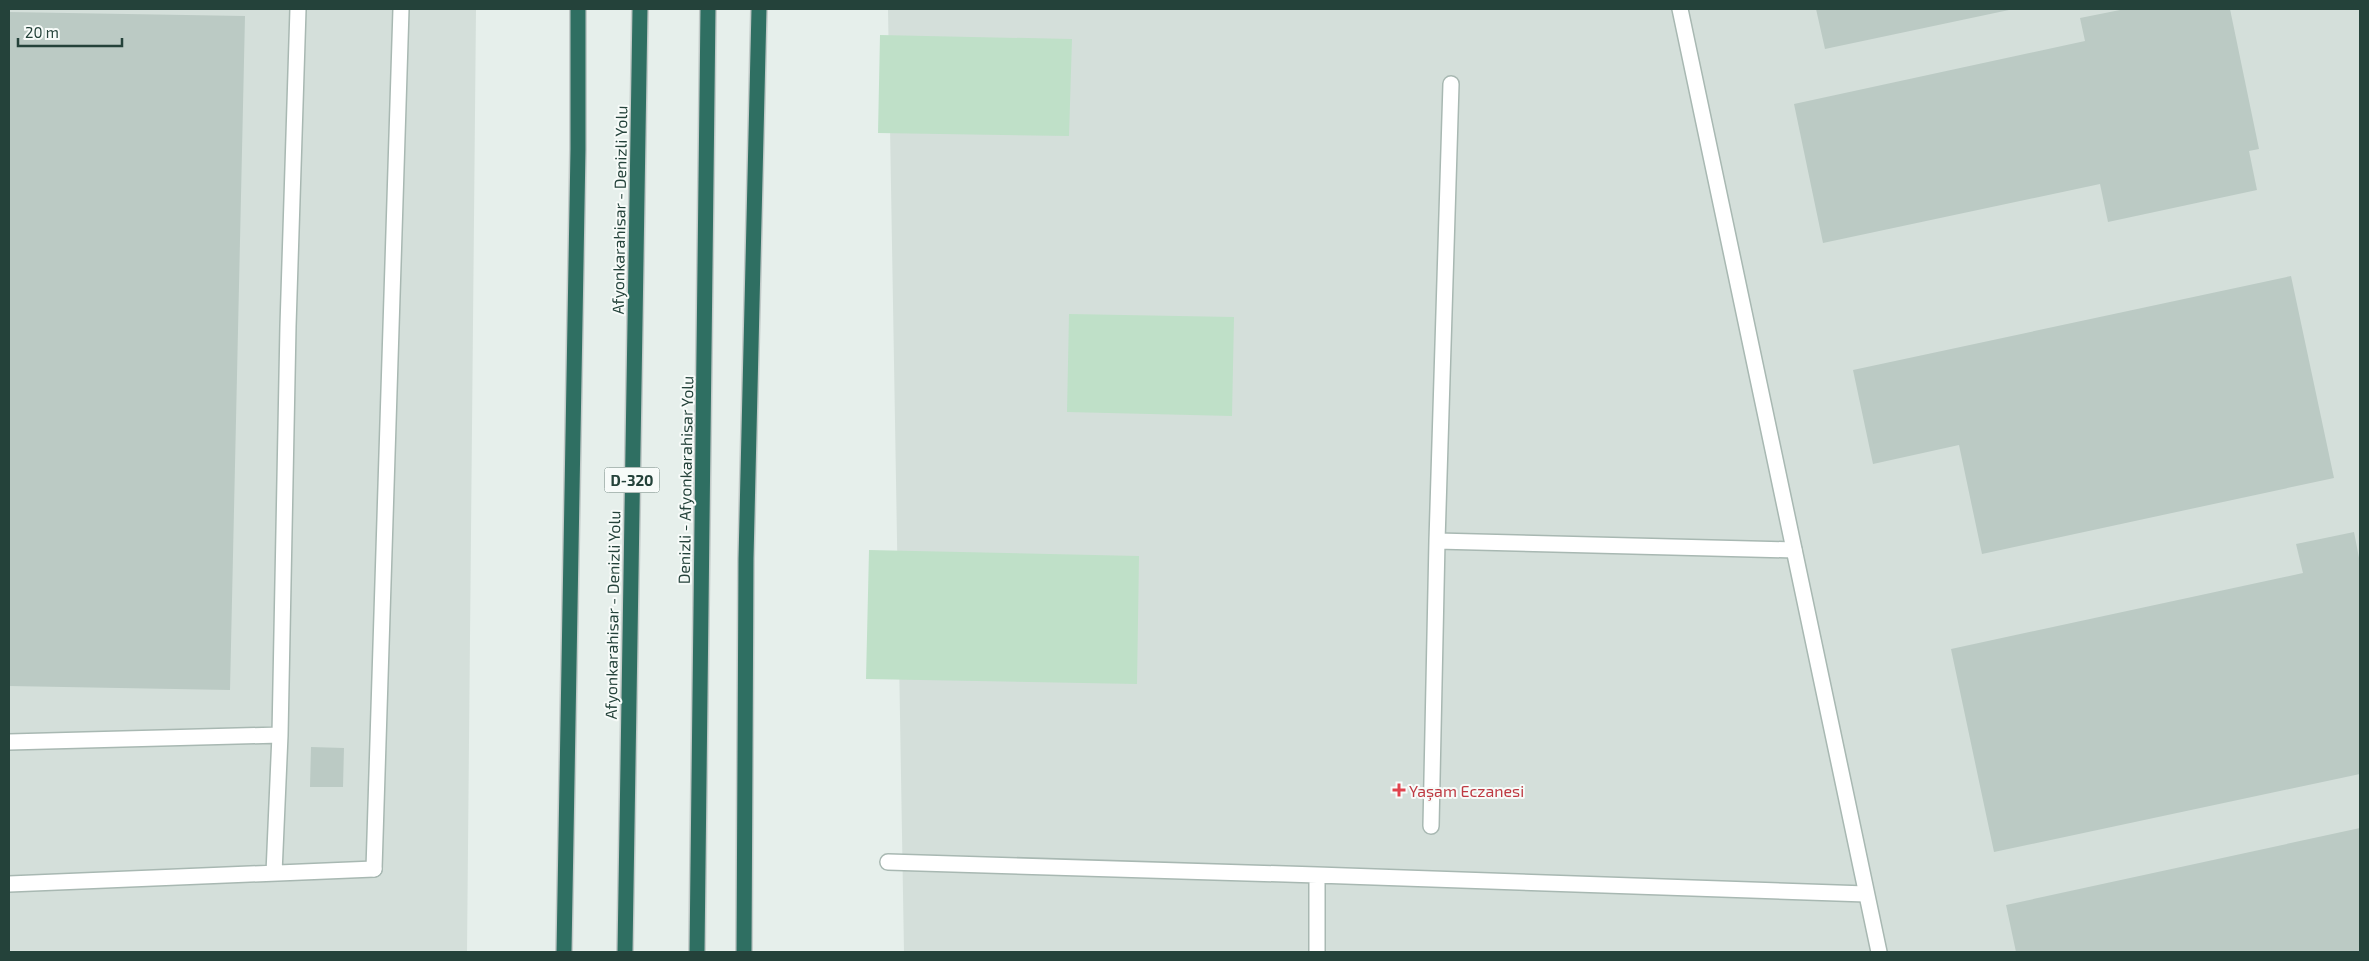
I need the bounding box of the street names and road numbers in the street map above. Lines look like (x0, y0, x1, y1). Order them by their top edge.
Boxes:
street label: Afyonkarahisar - Denizli Yolu (608, 105, 630, 315)
street label: Denizli - Afyonkarahisar Yolu (674, 376, 696, 584)
road number: D-320 (604, 468, 660, 492)
street label: Afyonkarahisar - Denizli Yolu (601, 510, 623, 720)

